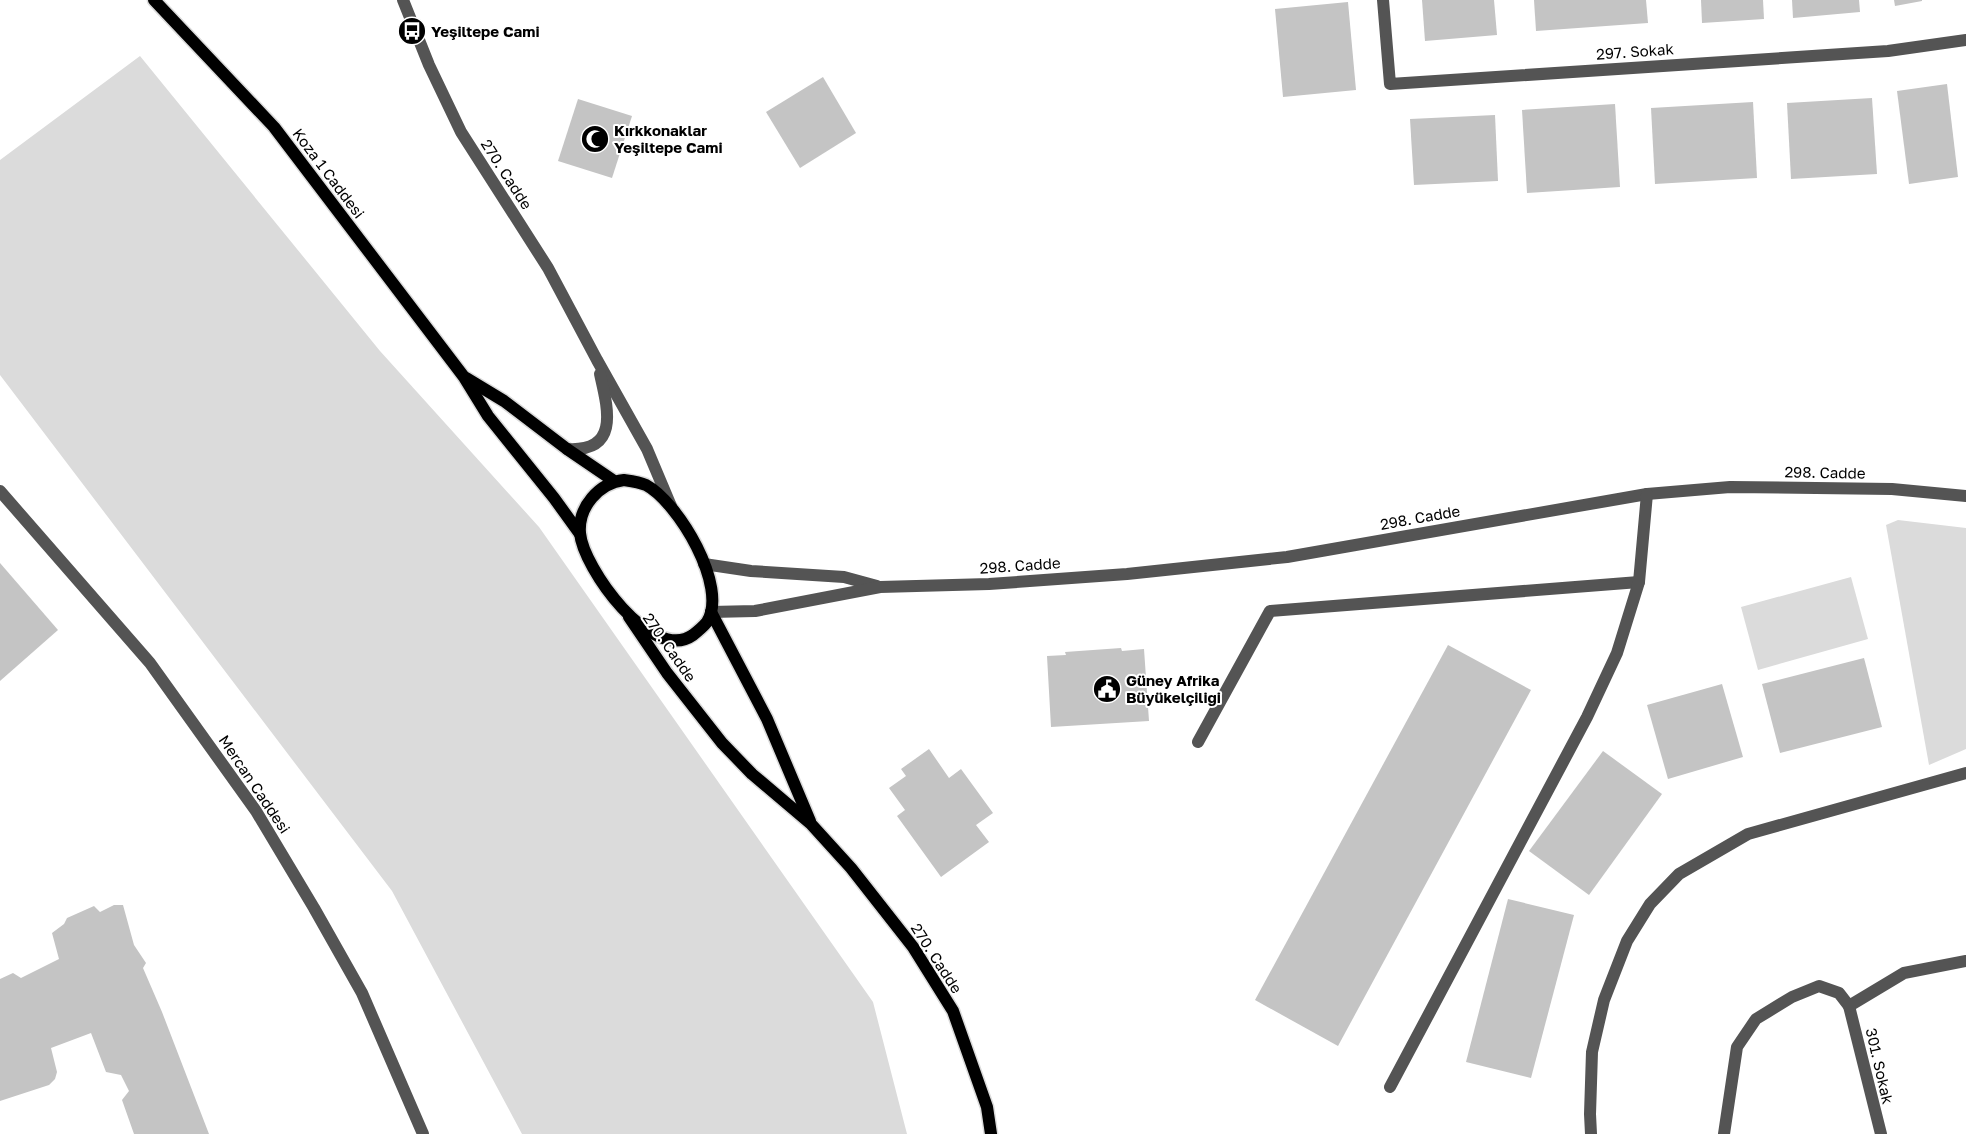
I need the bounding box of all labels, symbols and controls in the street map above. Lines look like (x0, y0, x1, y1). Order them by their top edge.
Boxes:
bus stop icon: Yeşiltepe Cami (397, 16, 427, 46)
place label: Yeşiltepe Cami (431, 22, 540, 40)
street label: 297. Sokak (1596, 39, 1675, 63)
place label: Kırkkonaklar Yeşiltepe Cami (614, 121, 723, 156)
mosque icon: Kırkkonaklar Yeşiltepe Cami (580, 124, 610, 154)
street label: Koza 1 Caddesi (289, 125, 369, 221)
street label: 270. Cadde (478, 136, 537, 213)
street label: 298. Cadde (1784, 462, 1866, 482)
street label: 298. Cadde (1379, 501, 1462, 533)
street label: 298. Cadde (979, 553, 1061, 577)
street label: 270. Cadde (640, 609, 700, 685)
place label: Güney Afrika Büyükelçiliği (1126, 671, 1221, 706)
public building icon: Güney Afrika Büyükelçiliği (1092, 674, 1122, 704)
street label: Mercan Caddesi (215, 731, 295, 837)
street label: 270. Cadde (908, 920, 967, 997)
street label: 301. Sokak (1863, 1026, 1898, 1106)

